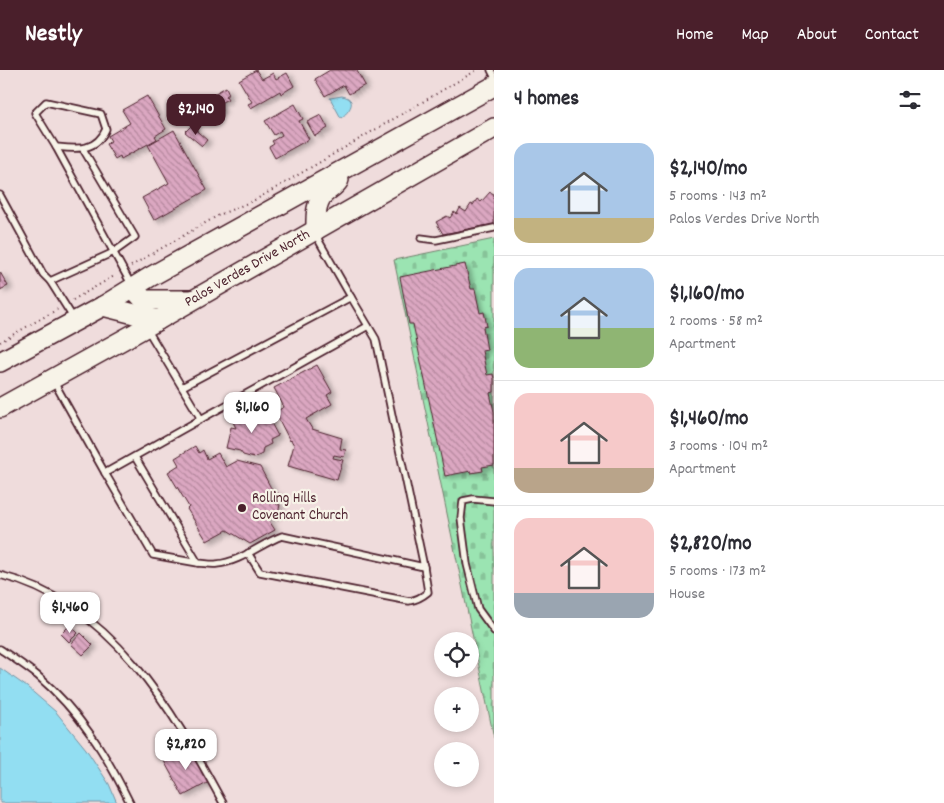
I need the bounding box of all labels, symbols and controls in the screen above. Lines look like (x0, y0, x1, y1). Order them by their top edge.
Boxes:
text: Nestly (25, 18, 82, 52)
text: Home (676, 23, 713, 48)
text: Map (741, 23, 769, 48)
text: About (797, 23, 837, 48)
text: Contact (865, 23, 919, 48)
text: 4 homes (514, 85, 579, 115)
icon: filters (896, 86, 924, 114)
pin: $2,140 (155, 93, 237, 136)
text: $2,140 (177, 98, 215, 121)
text: $2,140/mo (669, 155, 747, 185)
icon: home (554, 163, 614, 223)
text: 5 rooms · 143 m² (669, 185, 767, 208)
text: Palos Verdes Drive North (669, 208, 819, 231)
street label: Palos Verdes Drive North (181, 224, 314, 314)
text: $1,160/mo (669, 280, 744, 310)
icon: home (554, 288, 614, 348)
text: 2 rooms · 58 m² (669, 310, 763, 333)
text: Apartment (669, 333, 736, 356)
pin: $1,160 (211, 392, 293, 434)
text: $1,160 (235, 396, 269, 419)
text: $1,460/mo (669, 405, 748, 435)
icon: home (554, 413, 614, 473)
text: 3 rooms · 104 m² (669, 435, 768, 458)
text: Apartment (669, 458, 736, 481)
place label: Rolling Hills Covenant Church (252, 488, 348, 527)
marker: Rolling Hills Covenant Church (236, 502, 248, 514)
text: $2,820/mo (669, 530, 752, 560)
icon: home (554, 538, 614, 598)
text: 5 rooms · 173 m² (669, 560, 766, 583)
text: House (669, 583, 705, 606)
pin: $1,460 (29, 592, 111, 634)
text: $1,460 (51, 596, 89, 619)
map controls (434, 632, 479, 787)
button: locate (434, 632, 479, 677)
button: + (434, 687, 479, 732)
pin: $2,820 (145, 728, 227, 771)
text: $2,820 (166, 733, 206, 756)
button: − (434, 742, 479, 787)

